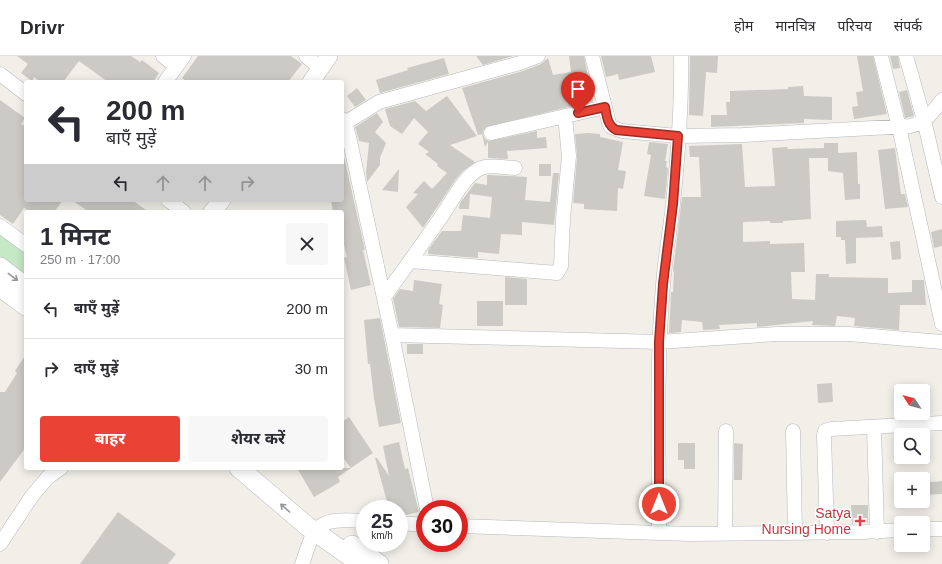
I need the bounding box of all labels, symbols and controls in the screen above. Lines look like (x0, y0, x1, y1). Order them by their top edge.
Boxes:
text: Drivr (20, 17, 64, 38)
text: होम (734, 18, 753, 34)
text: मानचित्र (775, 18, 816, 34)
text: परिचय (838, 18, 872, 34)
text: संपर्क (894, 18, 922, 34)
pin (561, 72, 595, 113)
icon: arrive (567, 78, 589, 100)
text: 200 m (106, 95, 185, 126)
icon: left (40, 96, 92, 148)
text: बाएँ मुड़ें (106, 128, 156, 148)
icon: left (110, 172, 132, 194)
icon: ahead (152, 172, 174, 194)
icon: ahead (194, 172, 216, 194)
icon: right (236, 172, 258, 194)
text: 1 मिनट (40, 223, 110, 250)
button: close (286, 223, 328, 265)
text: 250 m · 17:00 (40, 252, 120, 267)
one-way arrow (7, 273, 18, 281)
icon: left (40, 298, 62, 320)
text: बाएँ मुड़ें (74, 299, 119, 316)
text: 200 m (286, 300, 328, 317)
icon: right (40, 358, 62, 380)
text: दाएँ मुड़ें (74, 359, 118, 376)
text: 30 m (295, 360, 328, 377)
north arrow (894, 384, 930, 420)
map controls (894, 384, 930, 552)
button: बाहर (40, 416, 180, 462)
button: शेयर करें (188, 416, 328, 462)
button: search (894, 428, 930, 464)
button: + (894, 472, 930, 508)
position arrow (638, 483, 680, 525)
speed limit sign: 30 (416, 500, 468, 552)
one-way arrow (280, 503, 290, 512)
place label: Satya Nursing Home (762, 505, 851, 537)
text: 25 (371, 510, 393, 532)
marker: Satya Nursing Home (854, 515, 866, 527)
button: − (894, 516, 930, 552)
text: km/h (371, 530, 393, 541)

